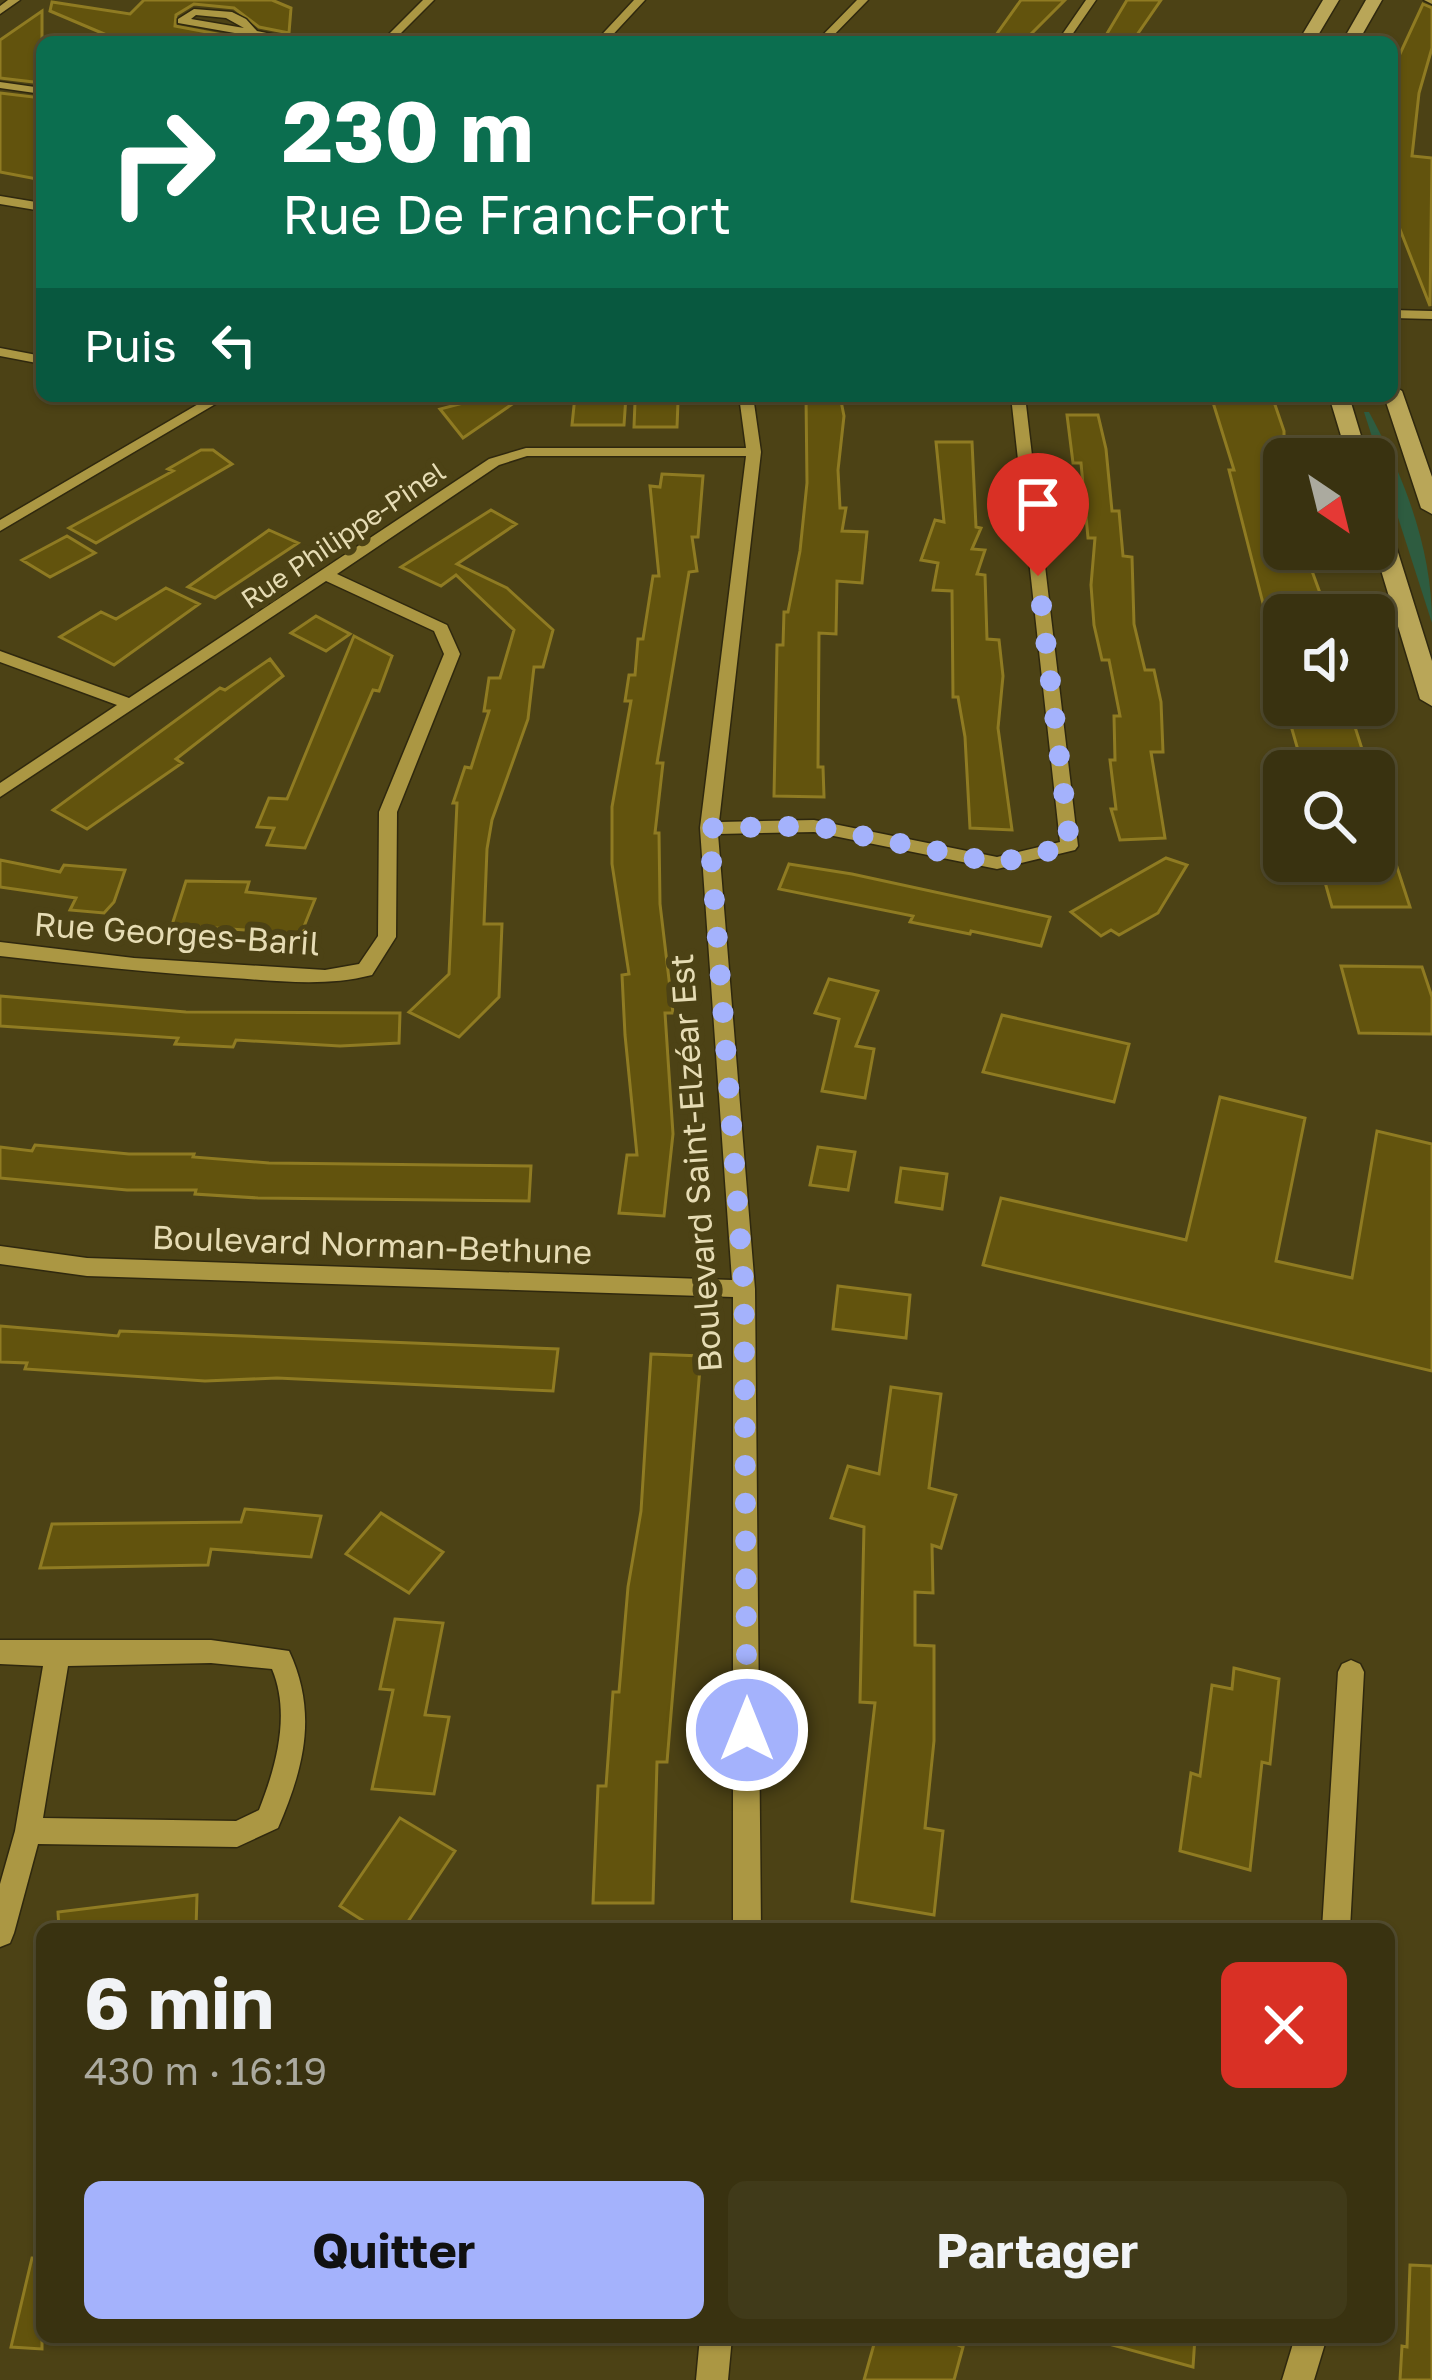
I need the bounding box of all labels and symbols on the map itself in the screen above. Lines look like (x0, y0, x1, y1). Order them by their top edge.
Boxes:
north arrow (1263, 438, 1395, 570)
pin (987, 453, 1089, 576)
street label: Rue Philippe-Pinel (235, 455, 451, 615)
street label: Rue Georges-Baril (33, 904, 321, 962)
street label: Boulevard Saint-Elzéar Est (661, 953, 729, 1373)
street label: Boulevard Norman-Bethune (151, 1217, 593, 1271)
position arrow (684, 1667, 810, 1793)

